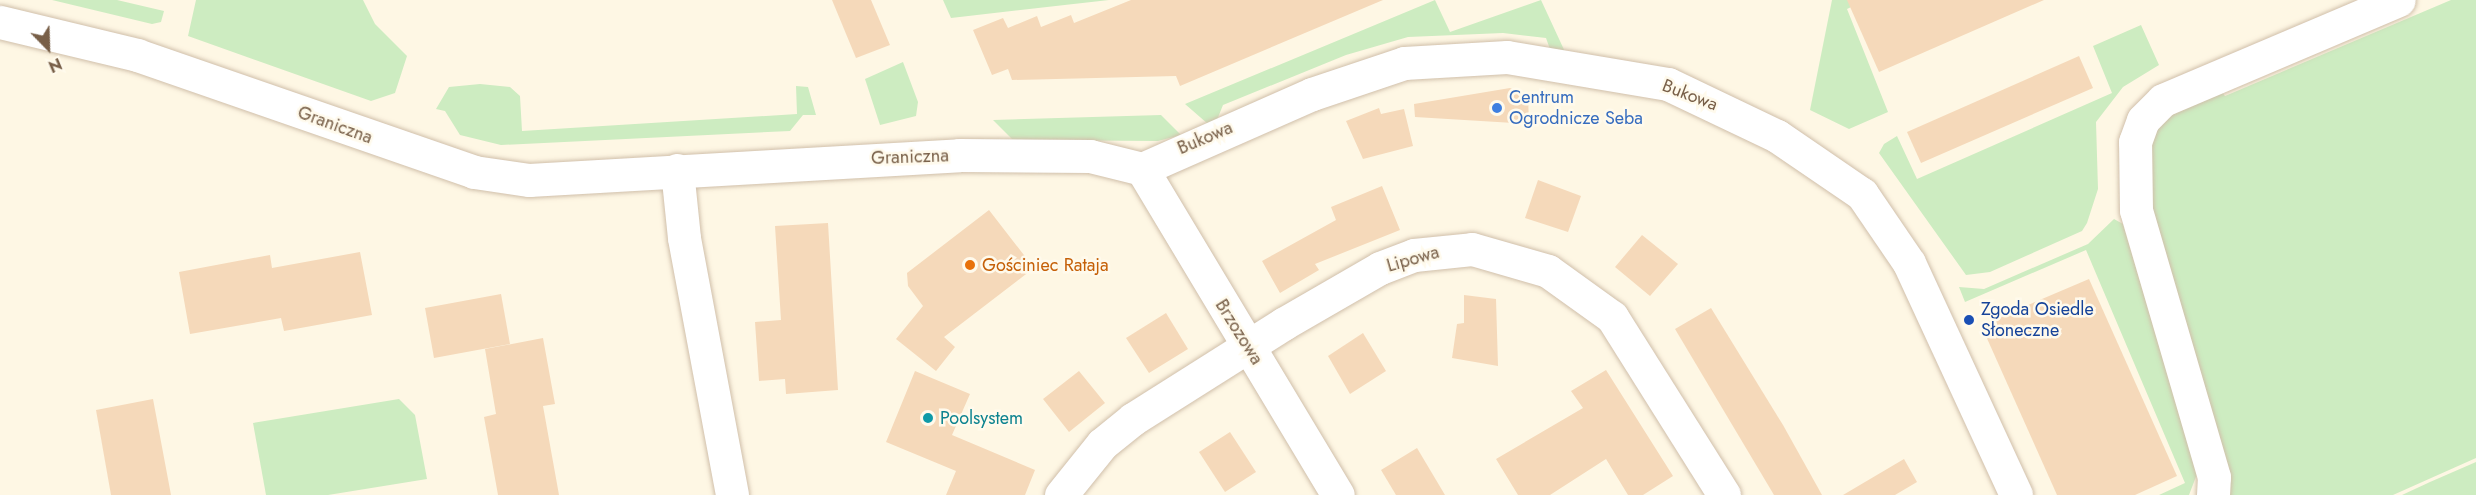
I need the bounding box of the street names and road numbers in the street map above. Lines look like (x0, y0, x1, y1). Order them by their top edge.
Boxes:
street label: Bukowa (1659, 75, 1721, 115)
street label: Graniczna (295, 102, 375, 148)
street label: Bukowa (1174, 117, 1236, 159)
street label: Graniczna (871, 145, 949, 169)
street label: Lipowa (1384, 241, 1442, 277)
street label: Brzozowa (1211, 295, 1267, 369)

